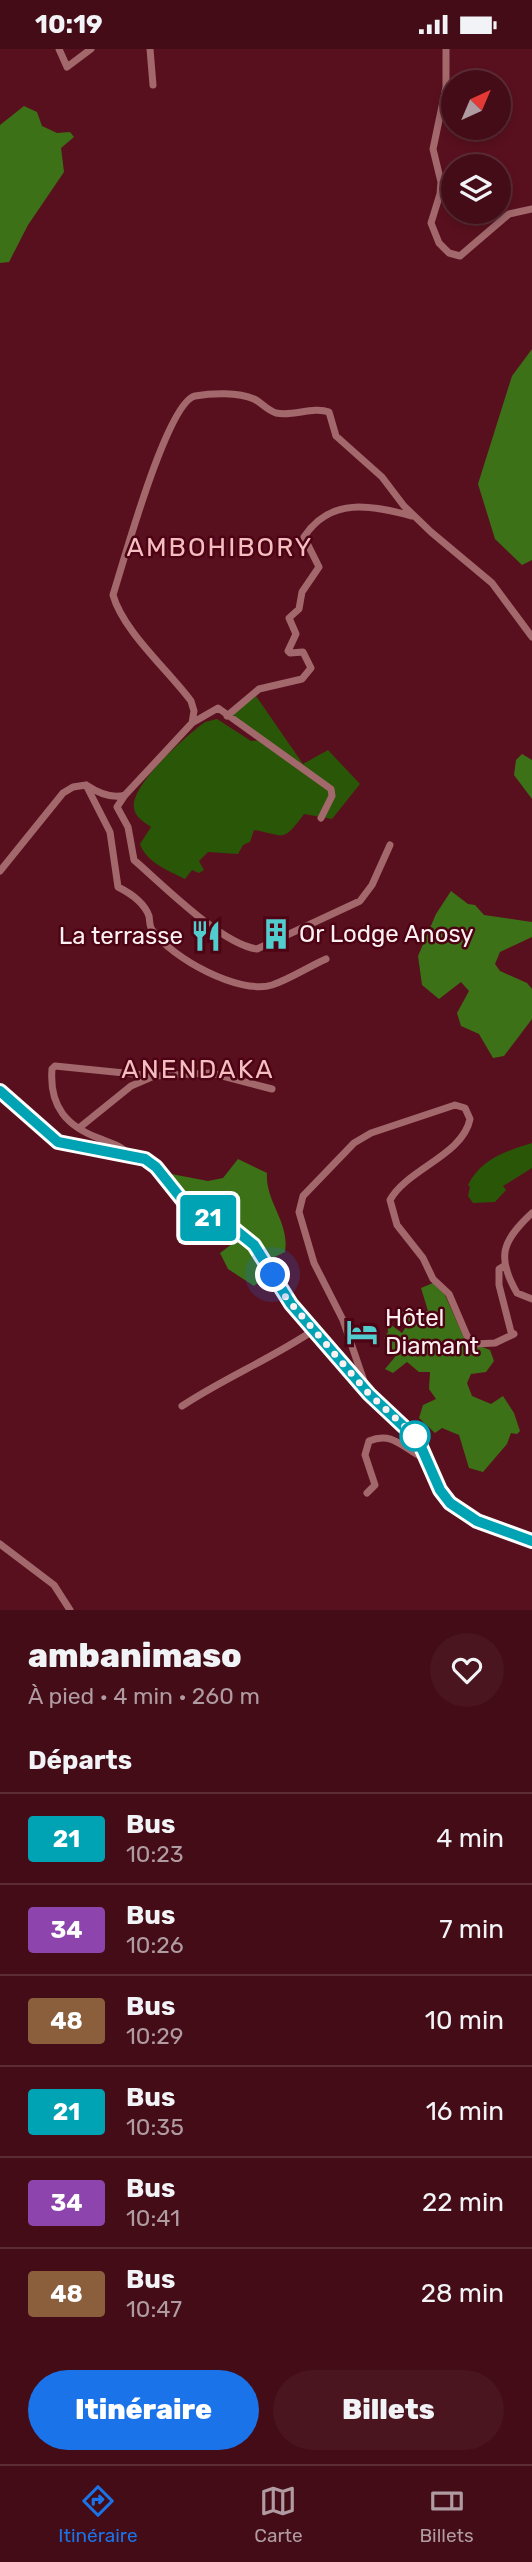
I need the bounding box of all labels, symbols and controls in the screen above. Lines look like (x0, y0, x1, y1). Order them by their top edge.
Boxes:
text: 10:19 (35, 9, 103, 40)
north arrow (441, 70, 511, 140)
map controls (441, 70, 511, 224)
button: layers (441, 154, 511, 224)
district label: AMBOHIBORY (127, 532, 313, 563)
building icon: Or Lodge Anosy (259, 917, 293, 951)
restaurant icon: La terrasse (189, 919, 223, 953)
place label: Or Lodge Anosy (299, 920, 473, 948)
place label: La terrasse (59, 922, 183, 950)
district label: ANENDAKA (121, 1054, 275, 1085)
line badge: 21 (176, 1195, 240, 1241)
text: 21 (194, 1204, 222, 1232)
your location (255, 1257, 290, 1292)
place label: Hôtel Diamant (385, 1304, 479, 1360)
hotel icon: Hôtel Diamant (345, 1315, 379, 1349)
unlabelled marker (400, 1421, 430, 1451)
button: heart (430, 1633, 504, 1707)
text: ambanimaso (28, 1636, 242, 1675)
text: À pied · 4 min · 260 m (28, 1682, 260, 1710)
text: Départs (28, 1745, 132, 1776)
text: Bus (126, 1809, 175, 1840)
text: 4 min (436, 1823, 504, 1854)
text: 21 (53, 1825, 80, 1853)
text: 10:23 (126, 1840, 184, 1868)
text: Bus (126, 1900, 175, 1931)
text: 7 min (439, 1914, 504, 1945)
text: 34 (50, 1916, 83, 1944)
text: 10:26 (126, 1931, 184, 1959)
text: Bus (126, 1991, 175, 2022)
text: 10 min (425, 2005, 504, 2036)
text: 48 (50, 2007, 83, 2035)
text: 10:29 (126, 2022, 183, 2050)
text: Bus (126, 2082, 175, 2113)
text: 16 min (426, 2096, 504, 2127)
text: 21 (53, 2098, 80, 2126)
text: 10:35 (126, 2113, 184, 2141)
text: Bus (126, 2173, 175, 2204)
text: 22 min (422, 2187, 504, 2218)
text: 34 (50, 2189, 83, 2217)
text: 10:41 (126, 2204, 180, 2232)
text: Bus (126, 2264, 175, 2295)
text: 28 min (421, 2278, 504, 2309)
text: 48 (50, 2280, 83, 2308)
text: 10:47 (126, 2295, 182, 2323)
button: Itinéraire (28, 2370, 259, 2450)
button: Billets (273, 2370, 504, 2450)
tab: Itinéraire (58, 2482, 138, 2547)
tab: Carte (254, 2482, 303, 2547)
tab: Billets (419, 2482, 474, 2547)

